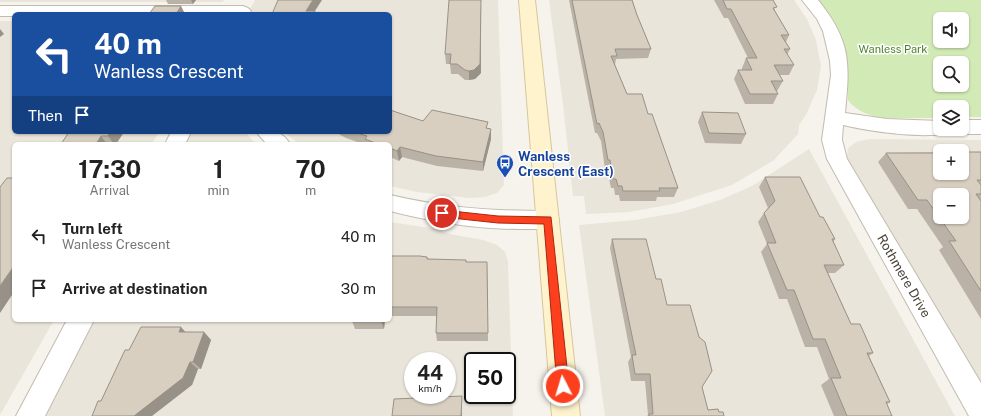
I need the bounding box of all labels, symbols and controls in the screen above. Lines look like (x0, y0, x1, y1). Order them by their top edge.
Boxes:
map controls (933, 12, 969, 224)
button: sound (933, 12, 969, 48)
text: 40 m (94, 27, 162, 60)
icon: left (28, 28, 80, 80)
park label: Wanless Park (859, 43, 927, 55)
button: search (933, 56, 969, 92)
text: Wanless Crescent (94, 61, 244, 82)
button: layers (933, 100, 969, 136)
icon: arrive (71, 104, 93, 126)
text: Then (28, 107, 63, 124)
button: + (933, 144, 969, 180)
place label: Wanless Crescent (East) (518, 149, 614, 179)
bus stop icon: Wanless Crescent (East) (495, 153, 515, 178)
text: 17:30 (78, 155, 141, 183)
text: 1 (213, 155, 224, 183)
text: 70 (296, 155, 326, 183)
text: Arrival (90, 183, 130, 198)
text: min (207, 183, 229, 198)
text: m (305, 183, 316, 198)
button: − (933, 188, 969, 224)
pin (425, 196, 459, 230)
icon: arrive (431, 202, 453, 224)
text: Turn left (62, 220, 123, 237)
icon: left (28, 225, 50, 247)
text: 40 m (341, 228, 376, 245)
street label: Rothmere Drive (874, 232, 934, 320)
text: Wanless Crescent (62, 237, 170, 252)
icon: arrive (28, 277, 50, 299)
text: Arrive at destination (62, 280, 207, 297)
text: 30 m (341, 280, 376, 297)
speed limit sign: 50 (464, 352, 516, 404)
text: 44 (417, 361, 443, 385)
position arrow (542, 365, 584, 407)
text: km/h (418, 382, 442, 394)

